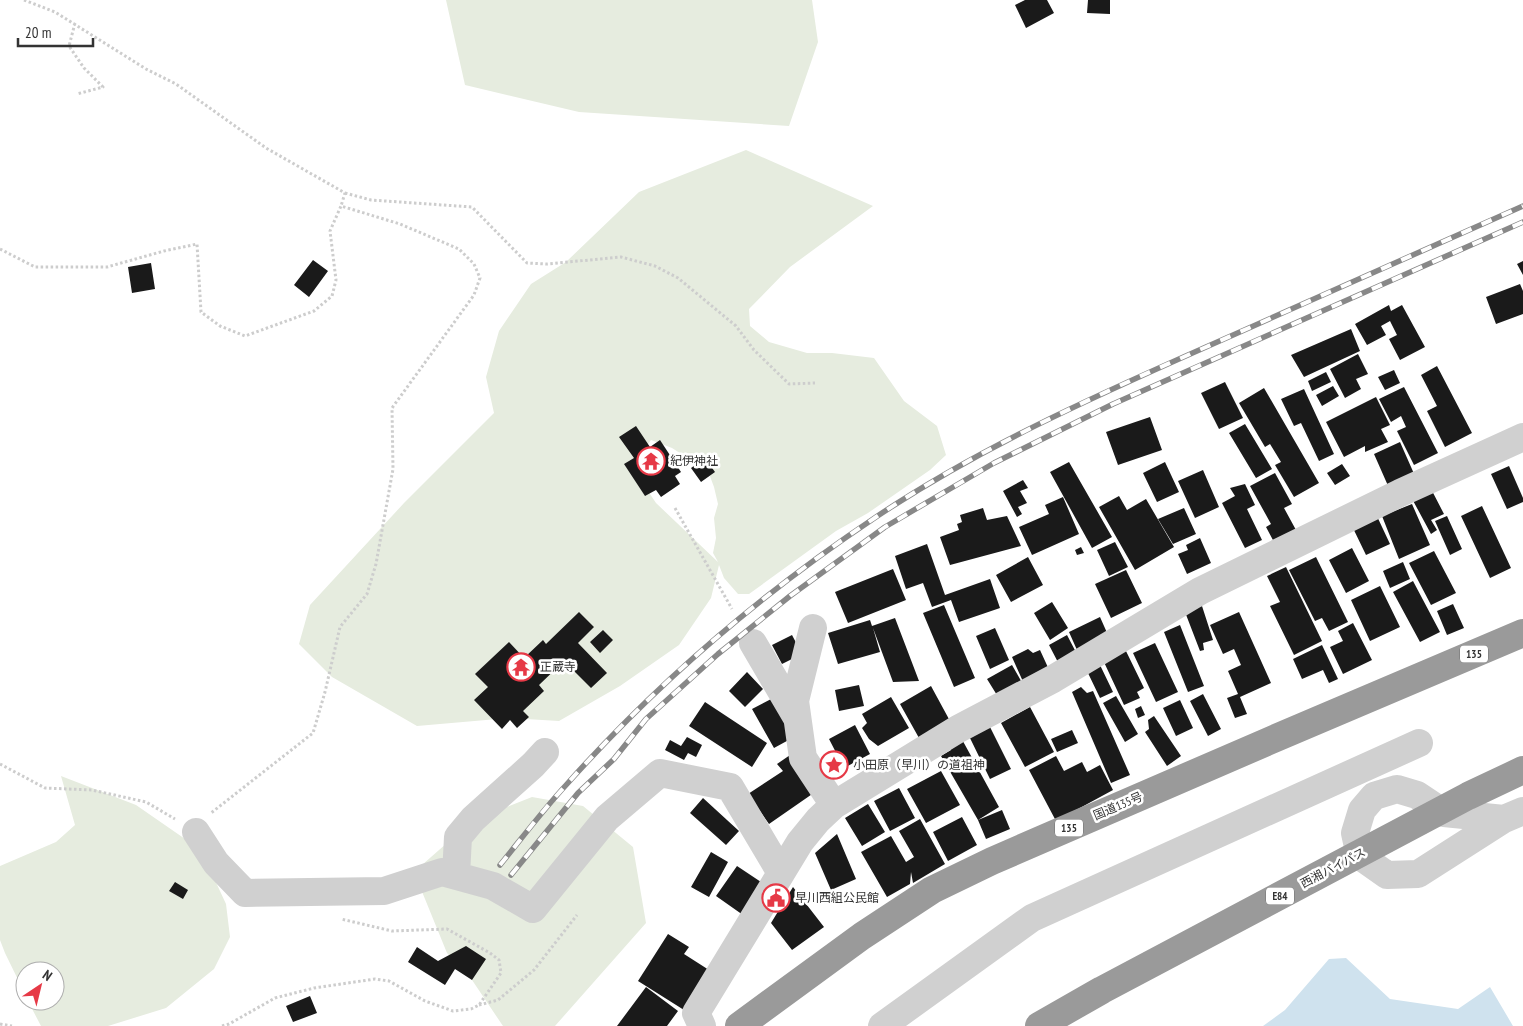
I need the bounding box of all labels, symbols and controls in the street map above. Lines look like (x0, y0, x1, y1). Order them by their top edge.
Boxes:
scale bar (18, 15, 92, 47)
text: 20 m (25, 23, 51, 42)
temple icon: 紀伊神社 (636, 446, 666, 476)
place label: 紀伊神社 (670, 453, 718, 468)
road number: 135 (1460, 646, 1488, 662)
temple icon: 正蔵寺 (506, 652, 536, 682)
place label: 正蔵寺 (540, 659, 576, 674)
place icon: 小田原（早川）の道祖神 (819, 750, 849, 780)
place label: 小田原（早川）の道祖神 (853, 757, 985, 772)
street label: 国道135号 (1091, 788, 1145, 823)
road number: 135 (1055, 820, 1083, 836)
street label: 西湘バイパス (1298, 844, 1368, 891)
public building icon: 早川西組公民館 (761, 883, 791, 913)
road number: E84 (1266, 888, 1294, 904)
place label: 早川西組公民館 (795, 890, 879, 905)
north arrow (15, 961, 65, 1011)
text: N (39, 966, 56, 985)

